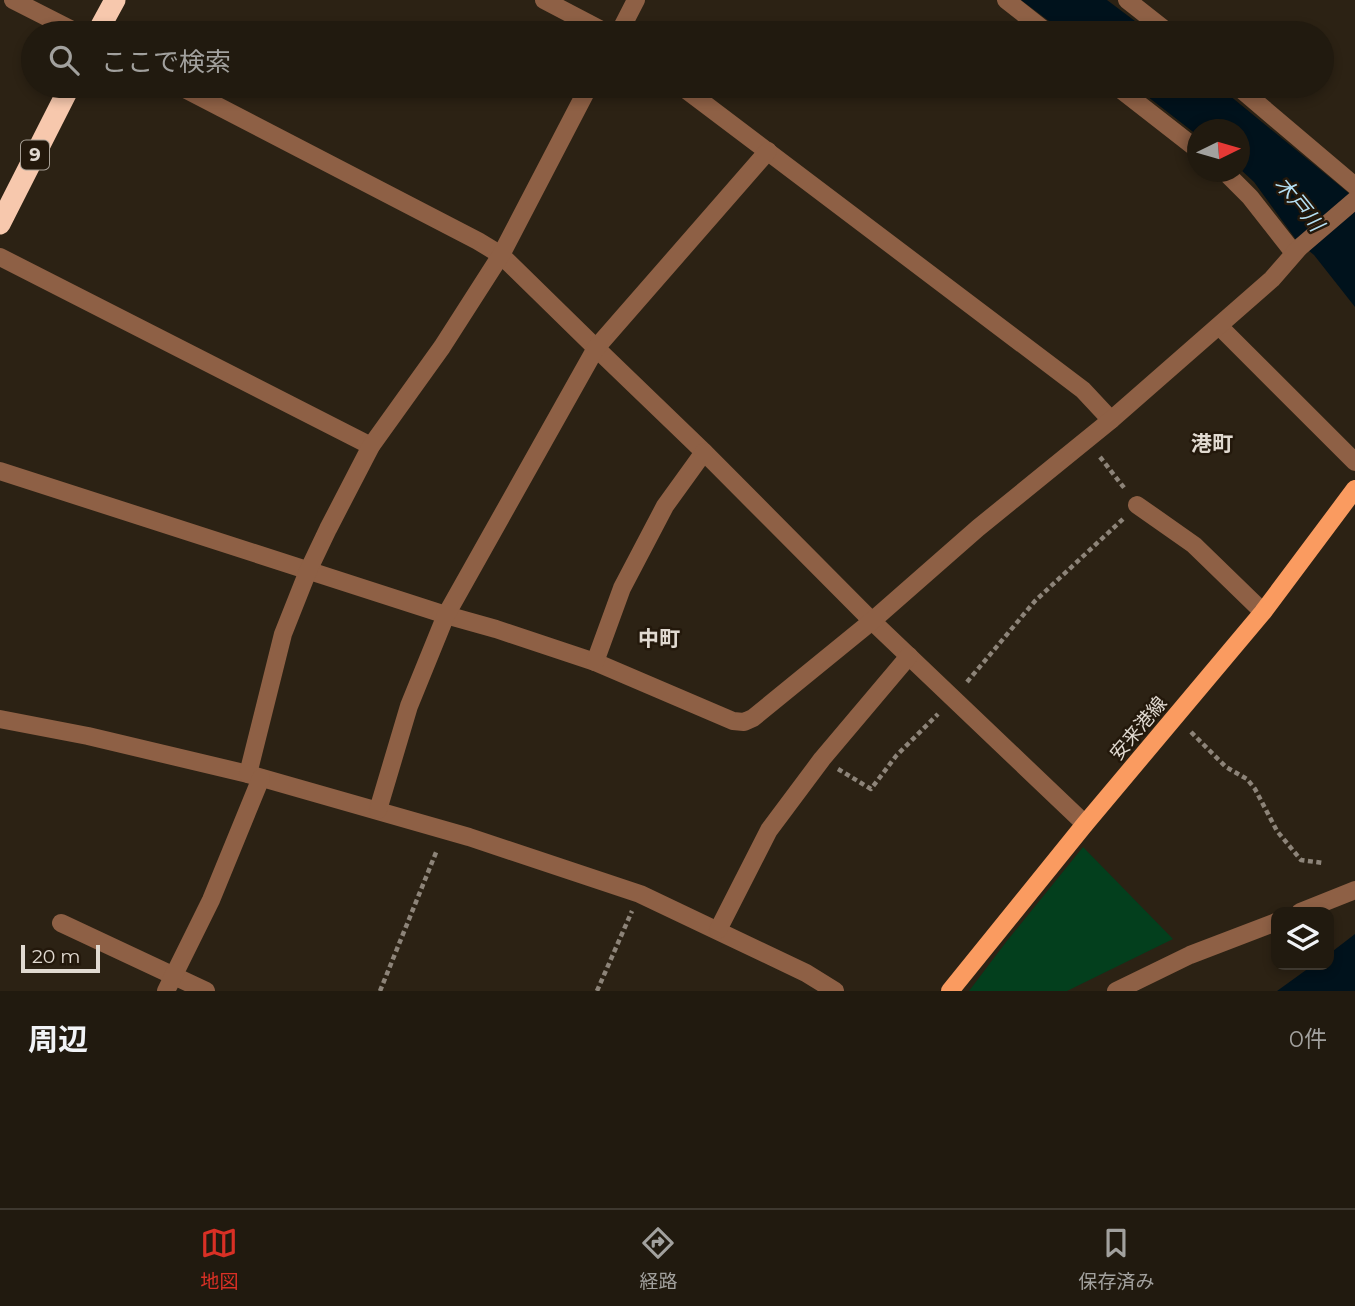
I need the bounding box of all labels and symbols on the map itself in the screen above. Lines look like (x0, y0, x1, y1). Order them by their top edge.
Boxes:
north arrow (1187, 119, 1250, 182)
road number: 9 (21, 140, 49, 170)
water label: 木戸川 (1270, 171, 1330, 238)
district label: 港町 (1191, 431, 1233, 456)
district label: 中町 (638, 626, 680, 651)
street label: 安来港線 (1105, 692, 1172, 765)
scale bar (21, 942, 100, 974)

